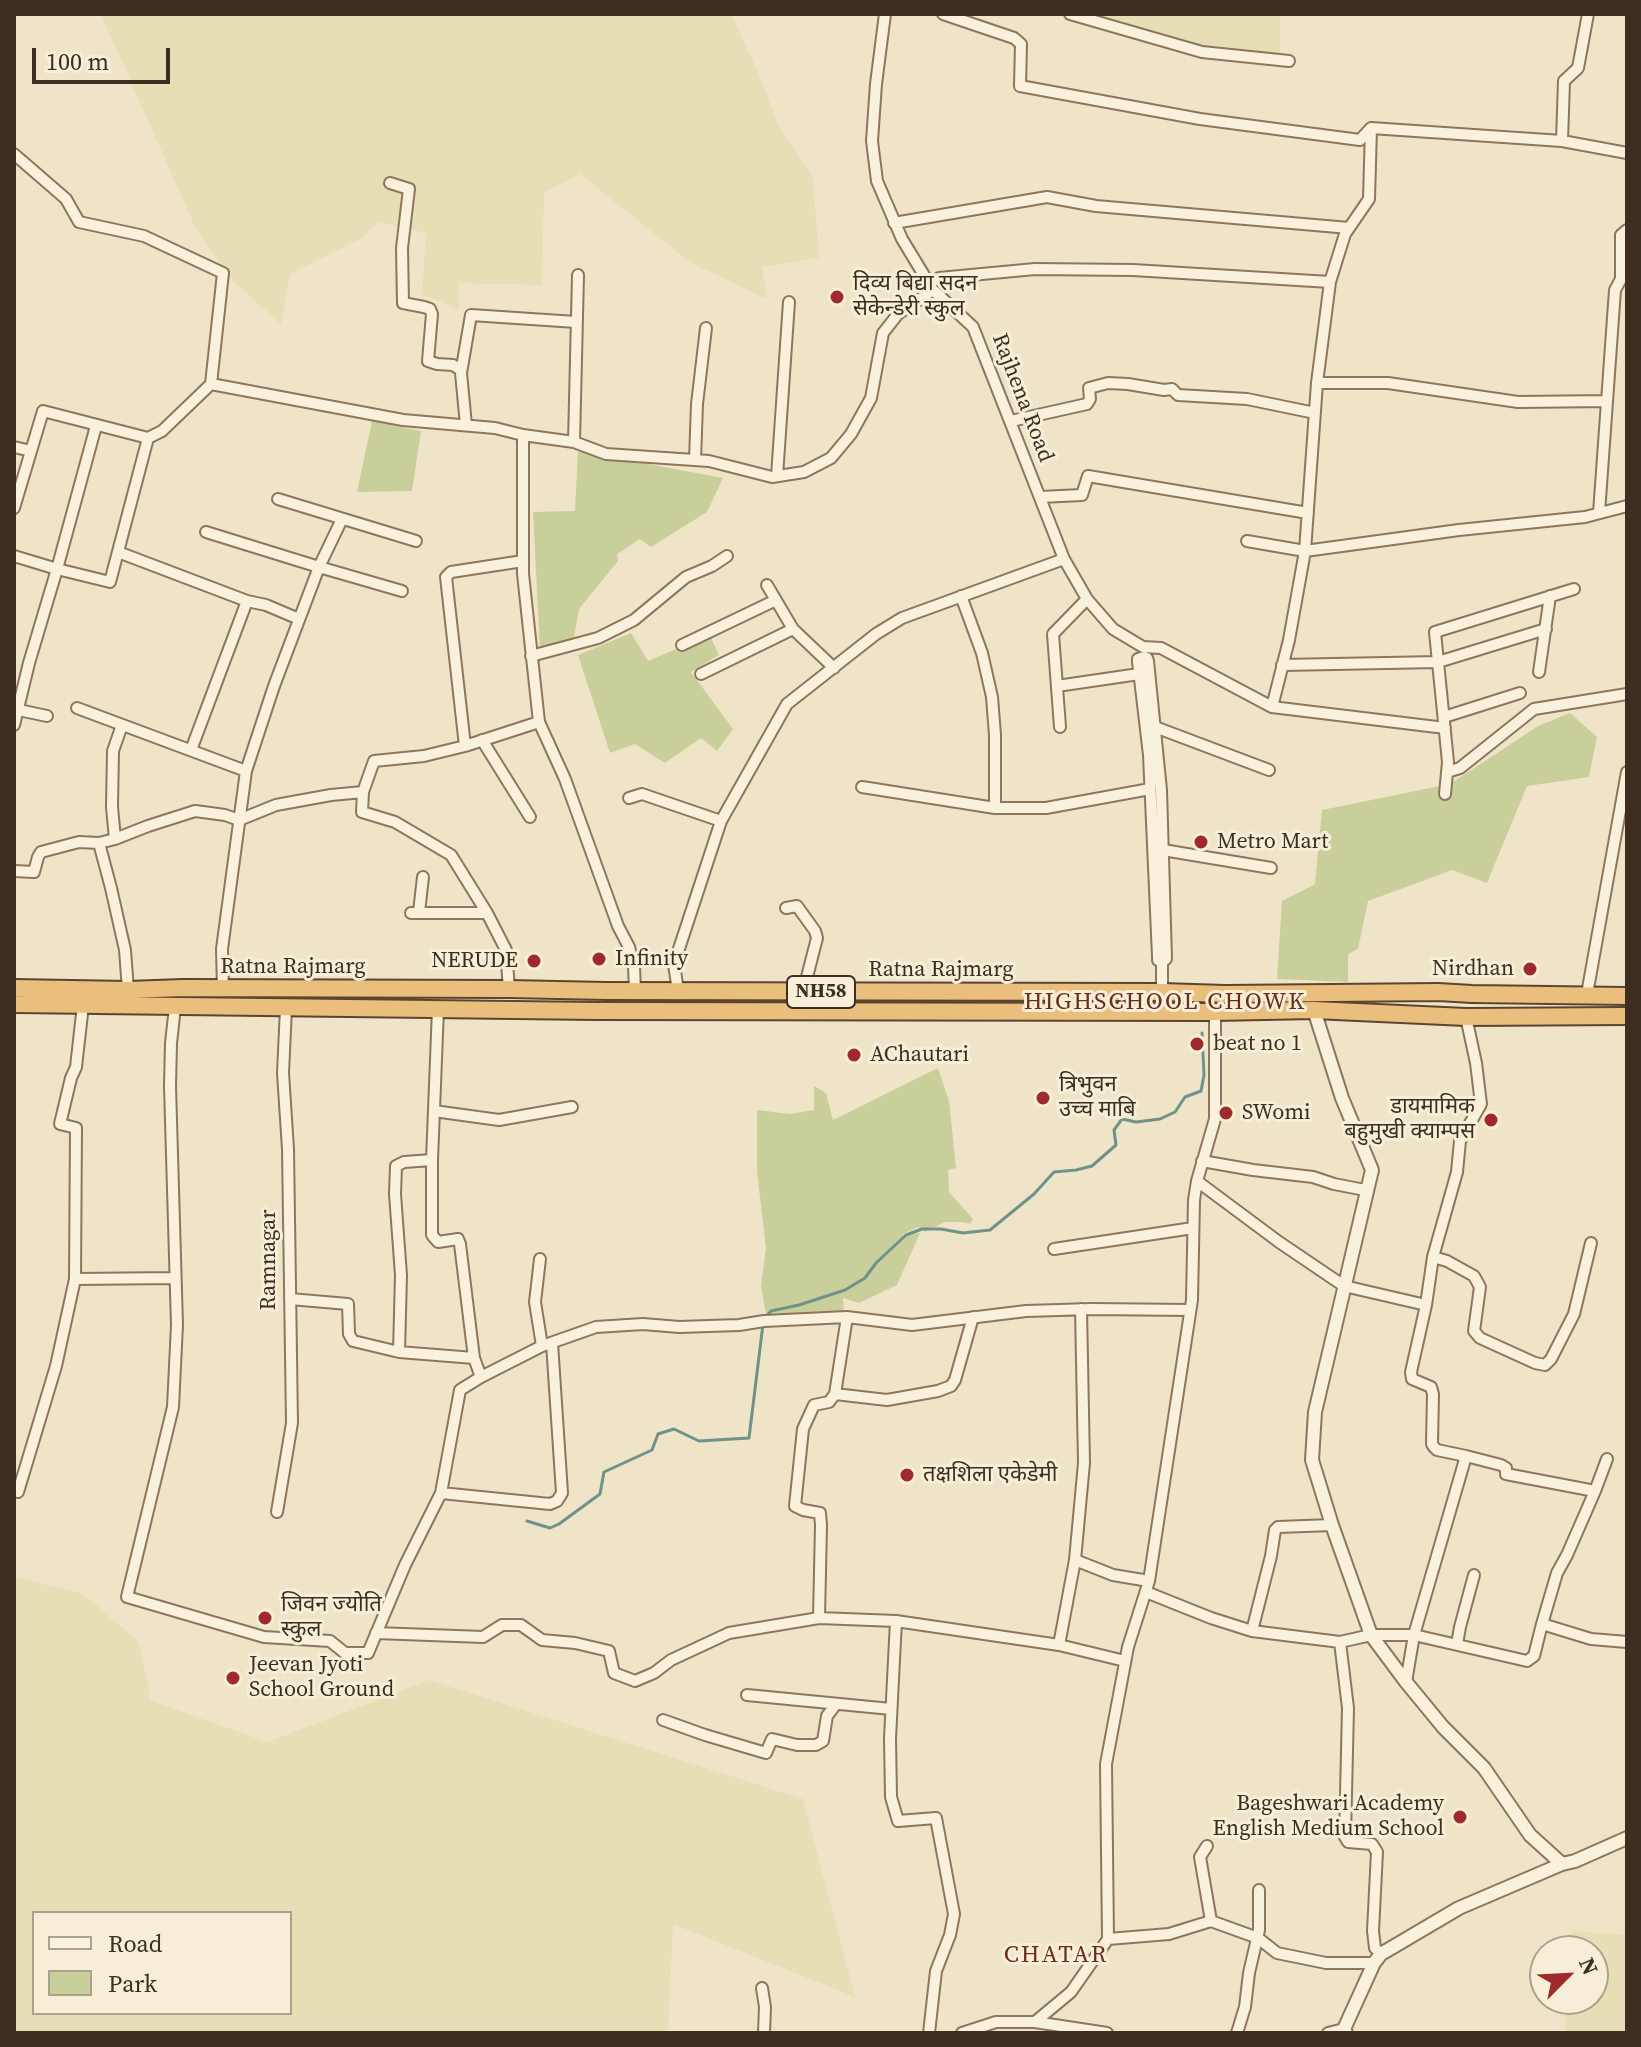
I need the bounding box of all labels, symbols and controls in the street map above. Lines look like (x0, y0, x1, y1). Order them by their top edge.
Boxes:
scale bar (36, 32, 174, 82)
text: 100 m (46, 45, 109, 78)
place label: दिव्य बिद्या सदन सेकेन्डेरी स्कुल (853, 271, 977, 322)
marker: दिव्य बिद्या सदन सेकेन्डेरी स्कुल (828, 288, 846, 306)
street label: Rajhena Road (985, 330, 1059, 466)
place label: Metro Mart (1217, 829, 1328, 855)
marker: Metro Mart (1192, 833, 1210, 851)
place label: Infinity (615, 946, 688, 972)
place label: NERUDE (431, 948, 518, 974)
marker: Infinity (590, 950, 608, 968)
marker: NERUDE (525, 952, 543, 970)
street label: Ratna Rajmarg (220, 954, 366, 980)
place label: Nirdhan (1432, 956, 1514, 982)
street label: Ratna Rajmarg (868, 957, 1014, 983)
marker: Nirdhan (1521, 960, 1539, 978)
road number: NH58 (787, 976, 855, 1008)
district label: HIGHSCHOOL CHOWK (1024, 989, 1306, 1017)
place label: beat no 1 (1213, 1031, 1302, 1057)
marker: beat no 1 (1188, 1035, 1206, 1053)
place label: AChautari (870, 1042, 969, 1068)
marker: AChautari (845, 1046, 863, 1064)
place label: त्रिभुवन उच्च माबि (1059, 1072, 1136, 1124)
marker: त्रिभुवन उच्च माबि (1034, 1089, 1052, 1107)
place label: डायमामिक बहुमुखी क्याम्पस (1344, 1094, 1475, 1146)
place label: SWomi (1242, 1100, 1311, 1126)
marker: SWomi (1217, 1104, 1235, 1122)
marker: डायमामिक बहुमुखी क्याम्पस (1482, 1111, 1500, 1129)
street label: Ramnagar (256, 1210, 282, 1310)
place label: तक्षशिला एकेडेमी (923, 1462, 1057, 1488)
marker: तक्षशिला एकेडेमी (898, 1466, 916, 1484)
place label: जिवन ज्योति स्कुल (281, 1592, 382, 1644)
marker: जिवन ज्योति स्कुल (256, 1609, 274, 1627)
place label: Jeevan Jyoti School Ground (249, 1652, 394, 1704)
marker: Jeevan Jyoti School Ground (224, 1669, 242, 1687)
place label: Bageshwari Academy English Medium School (1213, 1791, 1444, 1842)
marker: Bageshwari Academy English Medium School (1451, 1808, 1469, 1826)
legend (32, 1911, 292, 2015)
text: Road (108, 1927, 162, 1960)
north arrow (1529, 1935, 1609, 2015)
district label: CHATAR (1004, 1942, 1108, 1970)
text: N (1572, 1953, 1606, 1979)
text: Park (108, 1967, 157, 2000)

